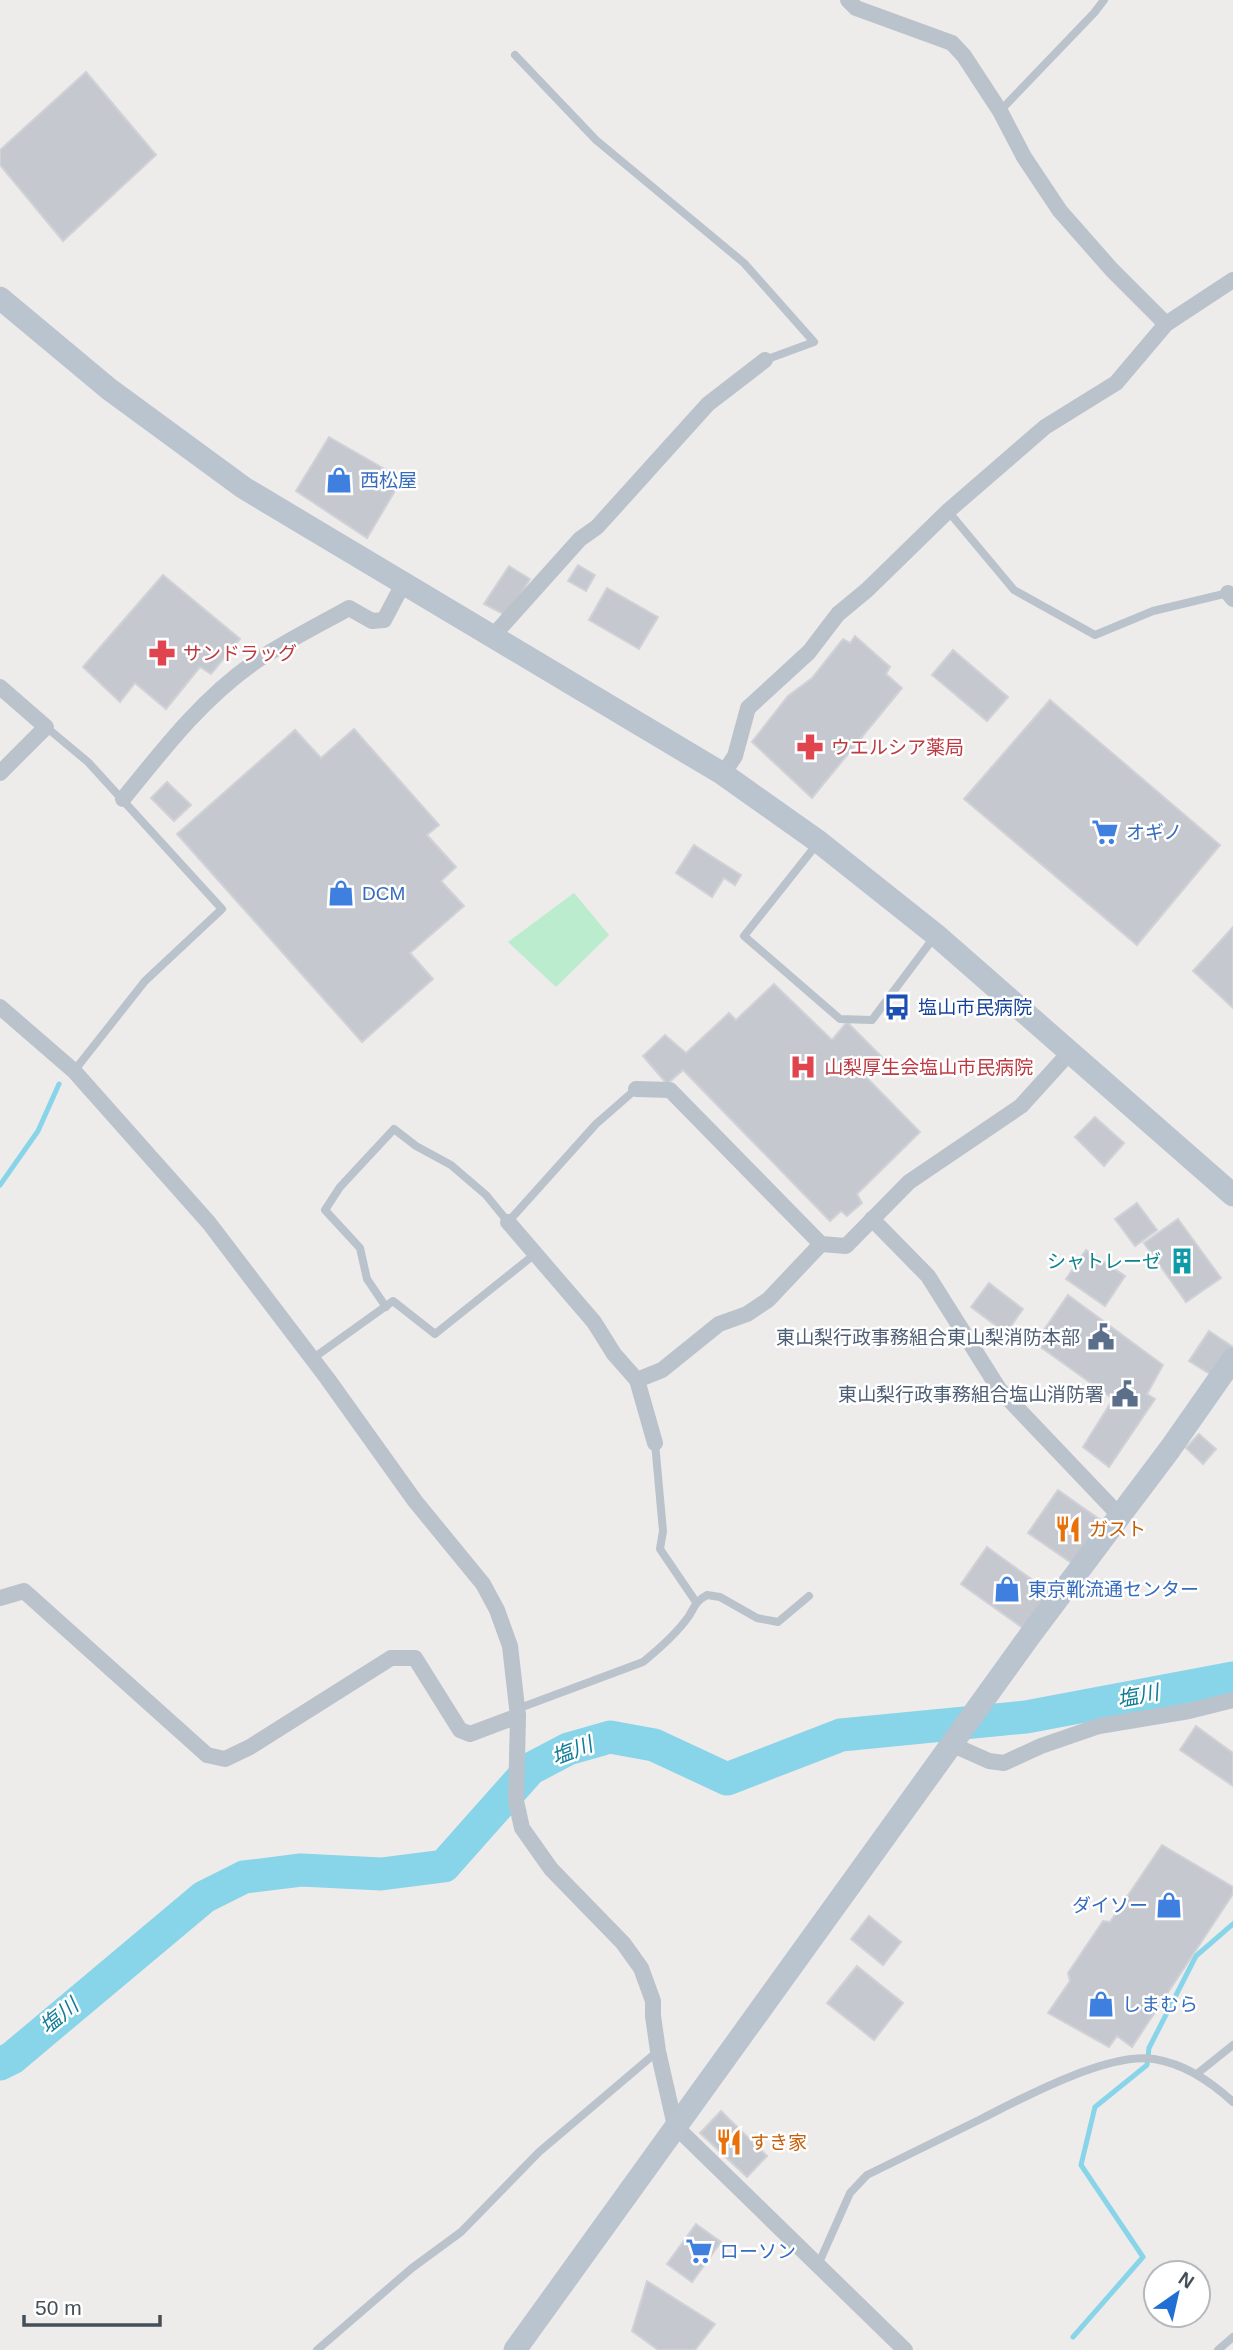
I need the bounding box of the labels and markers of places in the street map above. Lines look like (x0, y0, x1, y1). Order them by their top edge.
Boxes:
shop icon: 西松屋 (324, 465, 354, 495)
place label: 西松屋 (360, 470, 417, 491)
pharmacy icon: サンドラッグ (147, 638, 177, 668)
place label: サンドラッグ (183, 643, 297, 664)
pharmacy icon: ウエルシア薬局 (795, 732, 825, 762)
place label: ウエルシア薬局 (831, 737, 964, 758)
supermarket icon: オギノ (1090, 817, 1120, 847)
place label: オギノ (1126, 822, 1182, 843)
shop icon: DCM (326, 878, 356, 908)
place label: DCM (362, 883, 405, 904)
bus stop icon: 塩山市民病院 (882, 992, 912, 1022)
place label: 塩山市民病院 (918, 997, 1032, 1018)
hospital icon: 山梨厚生会塩山市民病院 (788, 1052, 818, 1082)
place label: 山梨厚生会塩山市民病院 (824, 1057, 1033, 1078)
building icon: シャトレーゼ (1167, 1246, 1197, 1276)
place label: シャトレーゼ (1047, 1251, 1161, 1272)
public building icon: 東山梨行政事務組合東山梨消防本部 (1086, 1322, 1116, 1352)
place label: 東山梨行政事務組合東山梨消防本部 (776, 1327, 1080, 1348)
public building icon: 東山梨行政事務組合塩山消防署 (1110, 1379, 1140, 1409)
place label: 東山梨行政事務組合塩山消防署 (838, 1384, 1104, 1405)
restaurant icon: ガスト (1053, 1514, 1083, 1544)
place label: ガスト (1089, 1519, 1146, 1540)
shop icon: 東京靴流通センター (992, 1574, 1022, 1604)
place label: 東京靴流通センター (1028, 1579, 1199, 1600)
shop icon: ダイソー (1154, 1890, 1184, 1920)
place label: ダイソー (1072, 1895, 1148, 1916)
shop icon: しまむら (1086, 1989, 1116, 2019)
place label: しまむら (1122, 1994, 1198, 2015)
restaurant icon: すき家 (714, 2127, 744, 2157)
place label: すき家 (750, 2132, 807, 2153)
supermarket icon: ローソン (684, 2236, 714, 2266)
place label: ローソン (720, 2241, 796, 2262)

